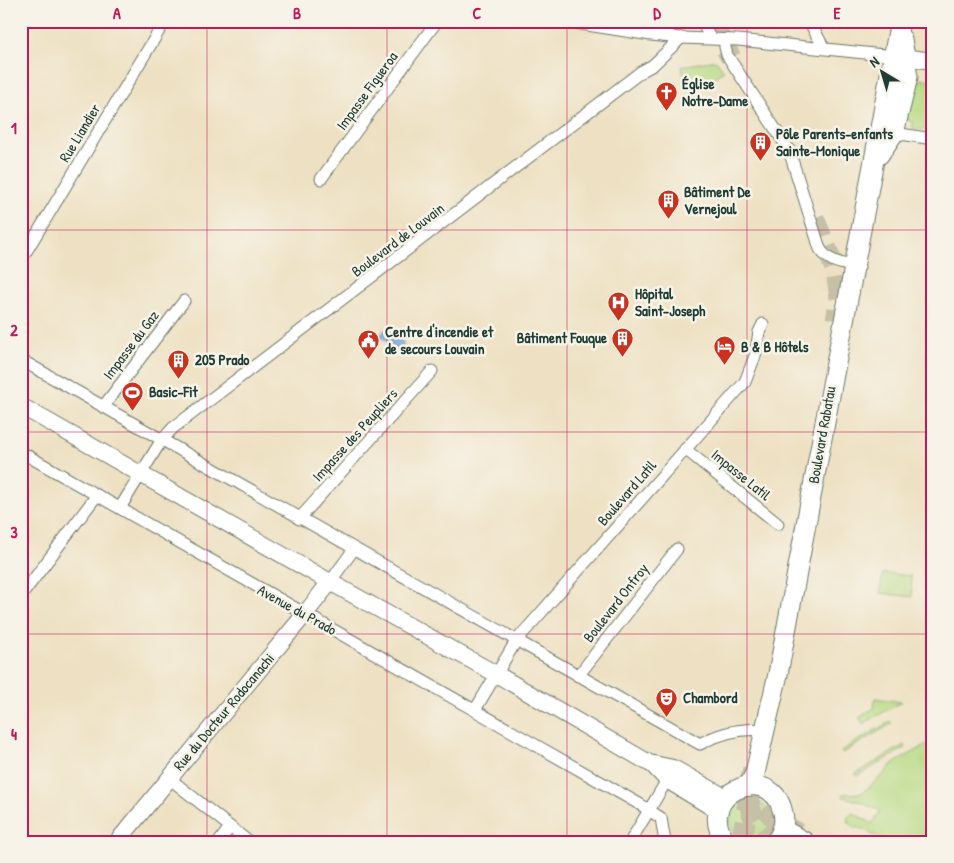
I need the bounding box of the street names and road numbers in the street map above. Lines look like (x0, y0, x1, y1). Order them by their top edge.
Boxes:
street label: Impasse Figueroa (331, 47, 402, 134)
street label: Rue Liandier (54, 99, 105, 166)
street label: Boulevard de Louvain (347, 198, 449, 282)
street label: Impasse du Gaz (98, 305, 164, 384)
street label: Impasse des Peupliers (307, 383, 402, 486)
street label: Boulevard Rabatau (803, 385, 840, 485)
street label: Impasse Latil (707, 444, 776, 505)
street label: Boulevard Latil (592, 455, 661, 530)
street label: Boulevard Onfroy (578, 559, 653, 647)
street label: Avenue du Prado (254, 579, 341, 640)
street label: Rue du Docteur Rodocanachi (168, 648, 279, 775)

